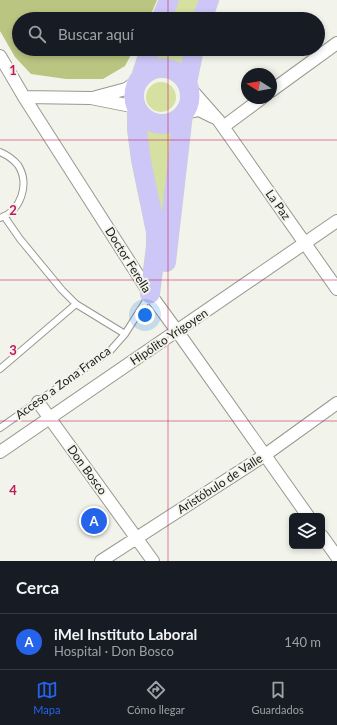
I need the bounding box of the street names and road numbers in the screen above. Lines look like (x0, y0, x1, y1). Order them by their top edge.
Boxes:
street label: La Paz (263, 187, 295, 223)
street label: Doctor Ferella (102, 224, 155, 295)
street label: Hipólito Yrigoyen (127, 305, 210, 368)
street label: Acceso a Zona Franca (12, 343, 113, 422)
street label: Don Bosco (64, 442, 111, 498)
street label: Aristóbulo de Valle (174, 450, 265, 517)

